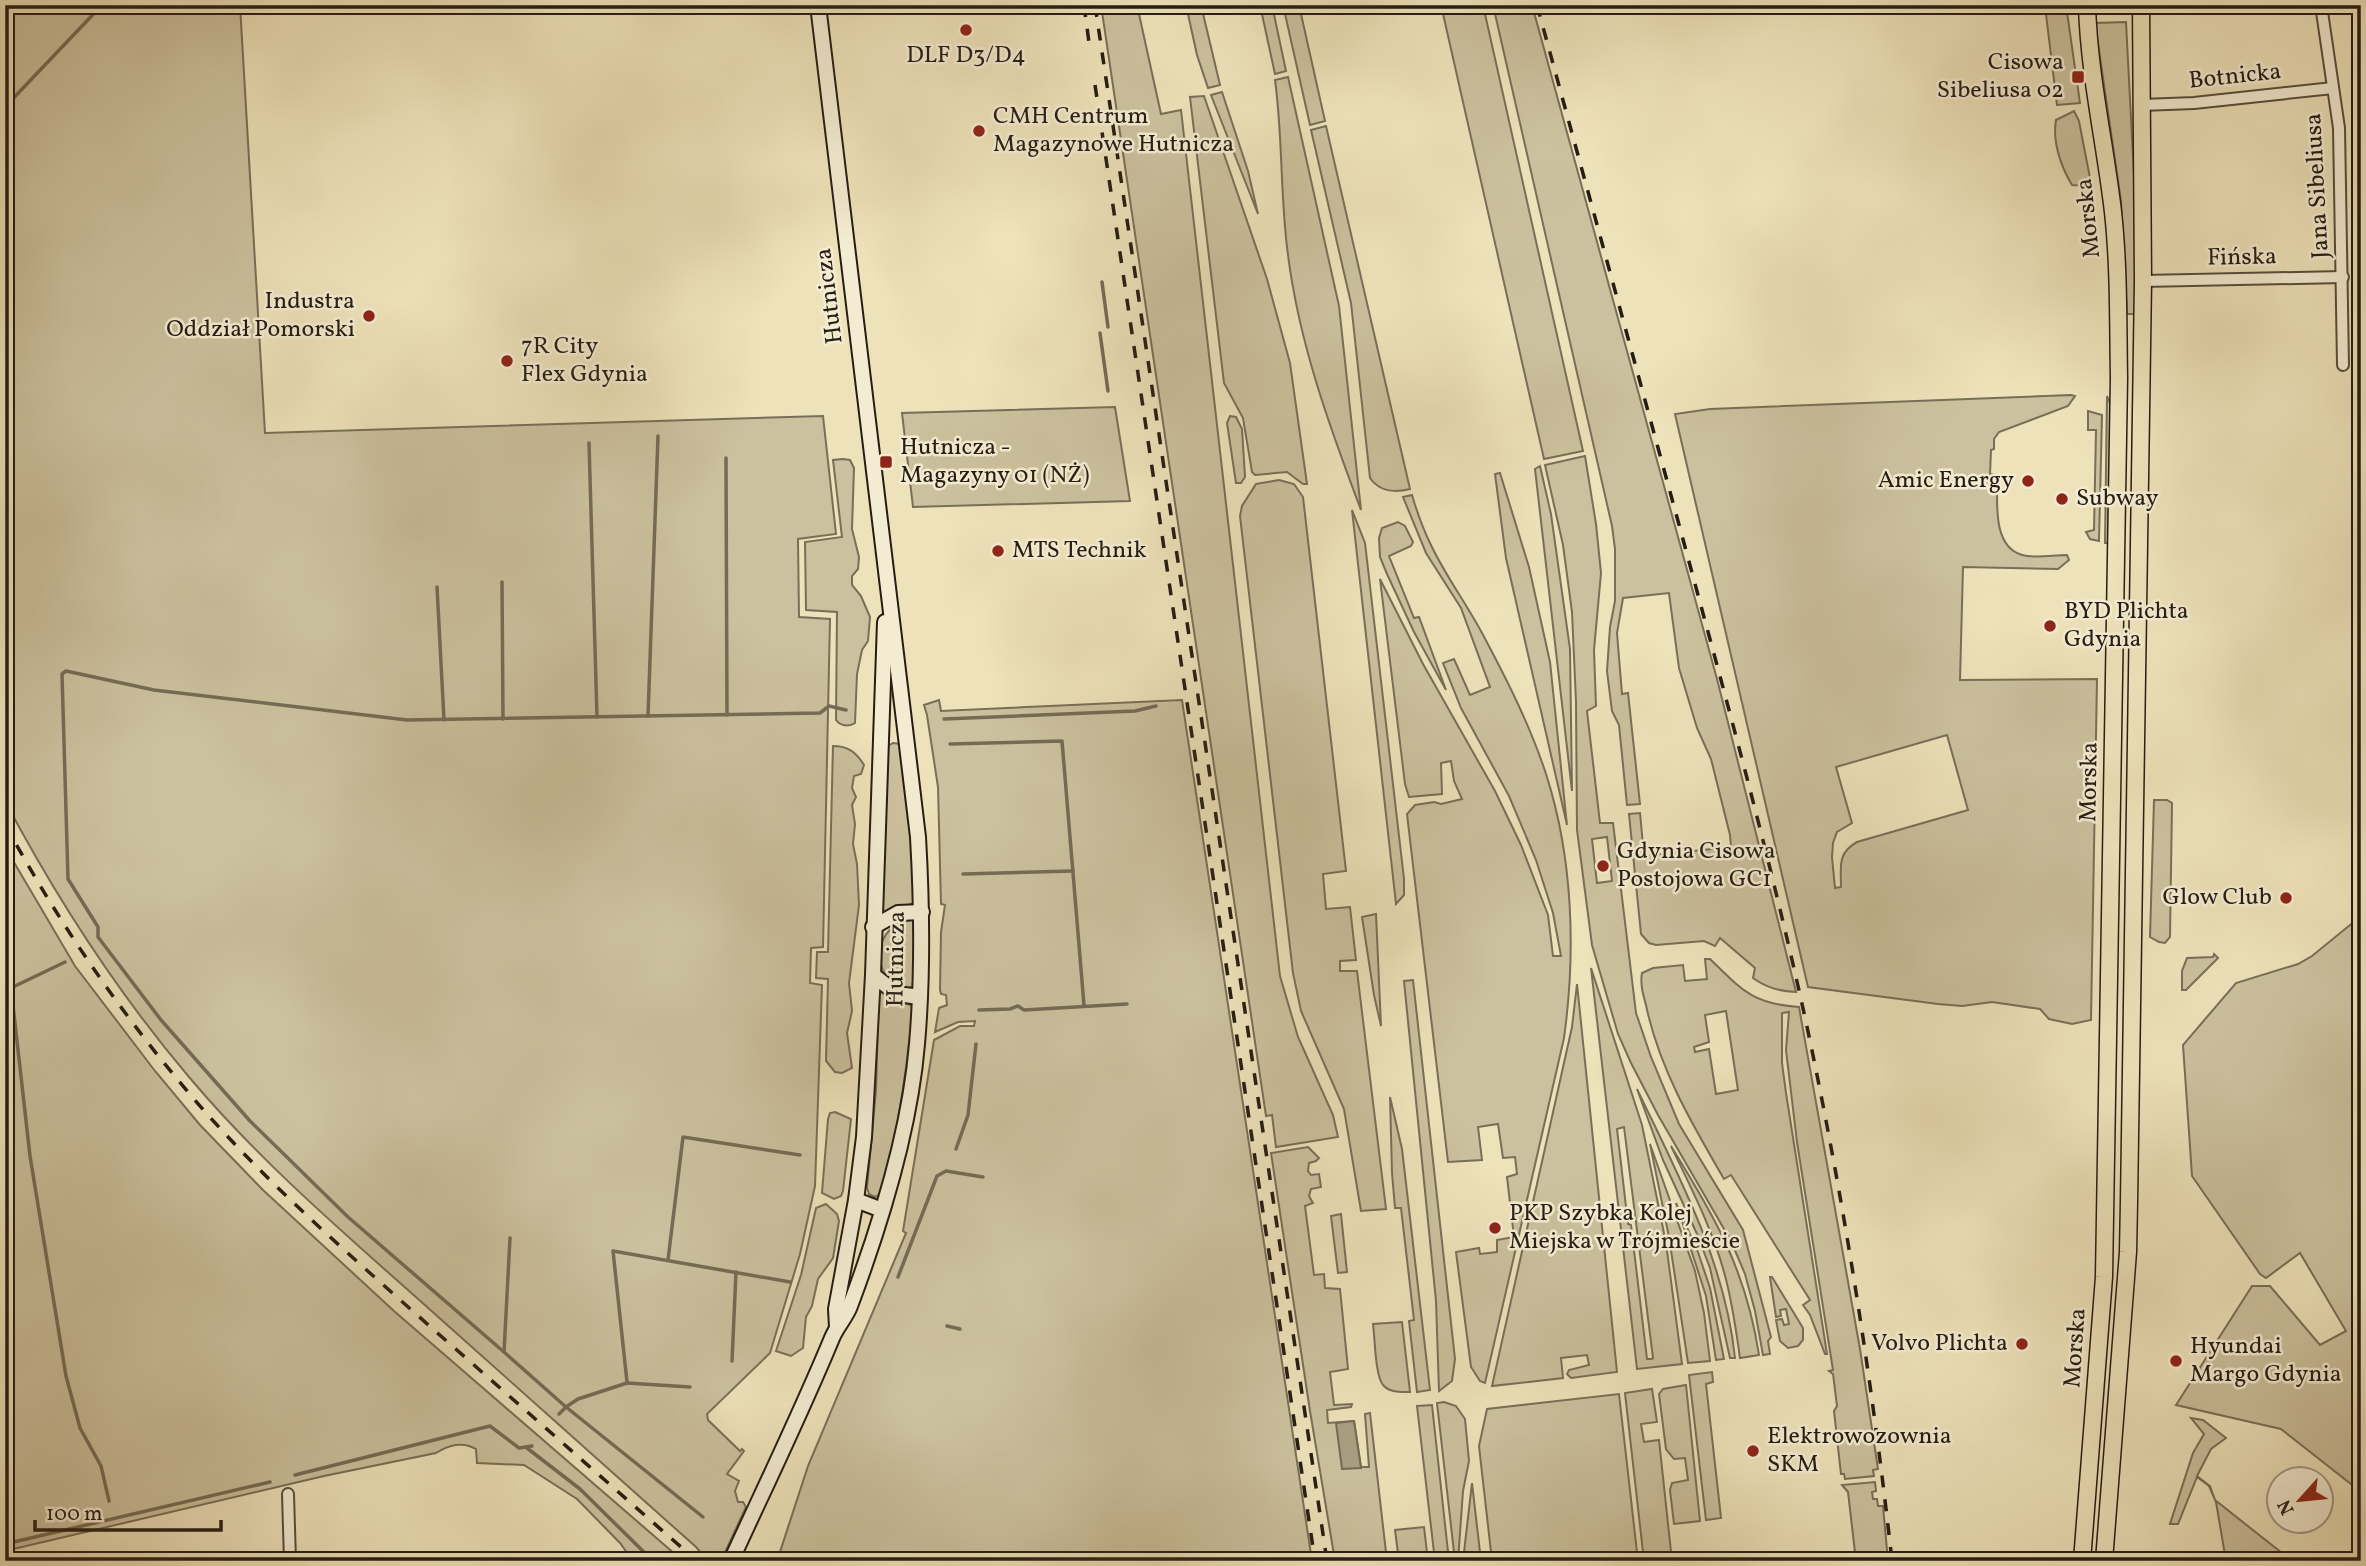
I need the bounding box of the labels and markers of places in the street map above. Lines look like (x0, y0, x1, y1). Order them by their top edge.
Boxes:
marker: DLF D3/D4 (958, 22, 974, 38)
place label: DLF D3/D4 (906, 39, 1026, 73)
place label: Cisowa Sibeliusa 02 (1937, 46, 2064, 108)
marker: Cisowa Sibeliusa 02 (2070, 69, 2086, 85)
place label: CMH Centrum Magazynowe Hutnicza (993, 100, 1234, 162)
marker: CMH Centrum Magazynowe Hutnicza (971, 123, 987, 139)
place label: Industra Oddział Pomorski (166, 285, 355, 347)
marker: Industra Oddział Pomorski (361, 308, 377, 324)
place label: 7R City Flex Gdynia (521, 330, 648, 392)
marker: 7R City Flex Gdynia (499, 353, 515, 369)
place label: Hutnicza - Magazyny 01 (NŻ) (900, 431, 1089, 493)
marker: Hutnicza - Magazyny 01 (NŻ) (878, 454, 894, 470)
place label: Amic Energy (1878, 464, 2014, 498)
marker: Amic Energy (2020, 473, 2036, 489)
place label: Subway (2076, 482, 2158, 516)
marker: Subway (2054, 491, 2070, 507)
place label: MTS Technik (1012, 534, 1147, 568)
marker: MTS Technik (990, 543, 1006, 559)
place label: BYD Plichta Gdynia (2064, 595, 2189, 657)
marker: BYD Plichta Gdynia (2042, 618, 2058, 634)
place label: Gdynia Cisowa Postojowa GC1 (1617, 835, 1776, 897)
marker: Gdynia Cisowa Postojowa GC1 (1595, 858, 1611, 874)
place label: Glow Club (2163, 881, 2272, 915)
marker: Glow Club (2278, 890, 2294, 906)
place label: PKP Szybka Kolej Miejska w Trójmieście (1509, 1197, 1740, 1259)
marker: PKP Szybka Kolej Miejska w Trójmieście (1487, 1220, 1503, 1236)
place label: Volvo Plichta (1871, 1327, 2008, 1361)
place label: Hyundai Margo Gdynia (2190, 1330, 2342, 1392)
marker: Volvo Plichta (2014, 1336, 2030, 1352)
marker: Hyundai Margo Gdynia (2168, 1353, 2184, 1369)
place label: Elektrowozownia SKM (1767, 1420, 1952, 1482)
marker: Elektrowozownia SKM (1745, 1443, 1761, 1459)

